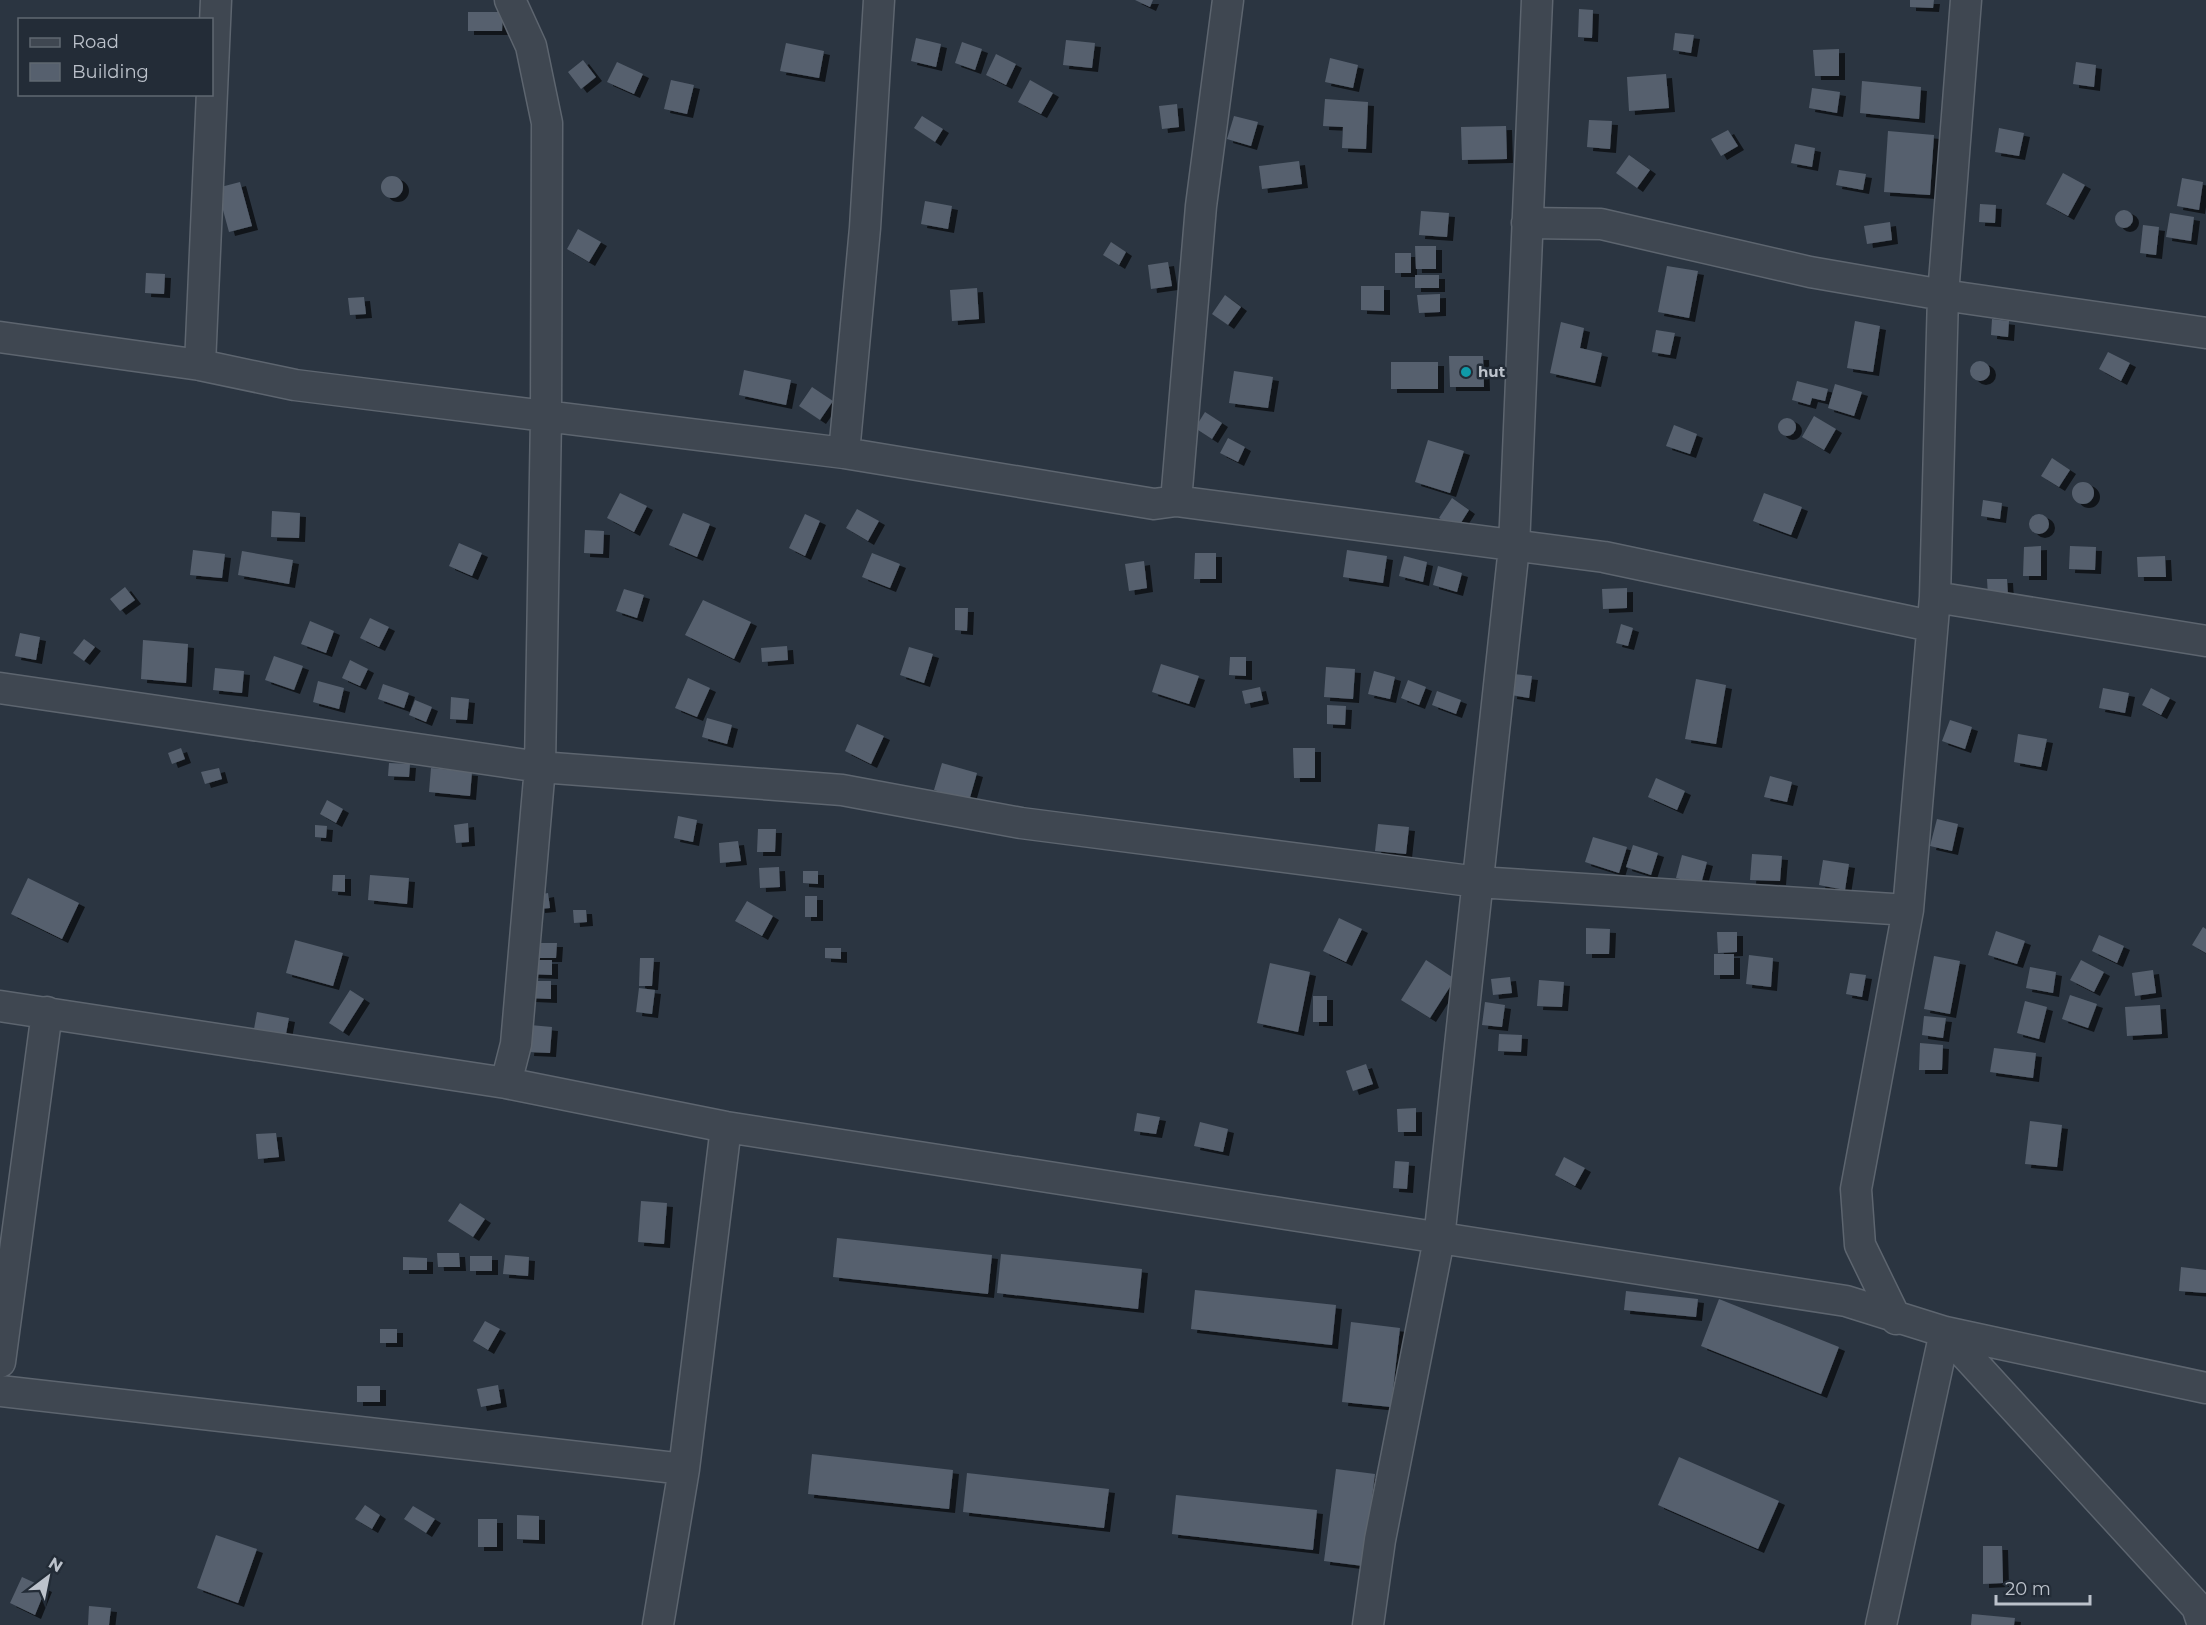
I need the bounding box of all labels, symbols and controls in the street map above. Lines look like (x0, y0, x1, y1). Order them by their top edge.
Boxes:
legend (18, 18, 213, 96)
text: Road (72, 31, 119, 53)
text: Building (72, 61, 149, 83)
place label: hut (1478, 362, 1506, 381)
marker: hut (1459, 365, 1473, 379)
north arrow (18, 1547, 78, 1607)
text: N (45, 1553, 66, 1576)
scale bar (1996, 1568, 2090, 1606)
text: 20 m (2005, 1578, 2051, 1600)

